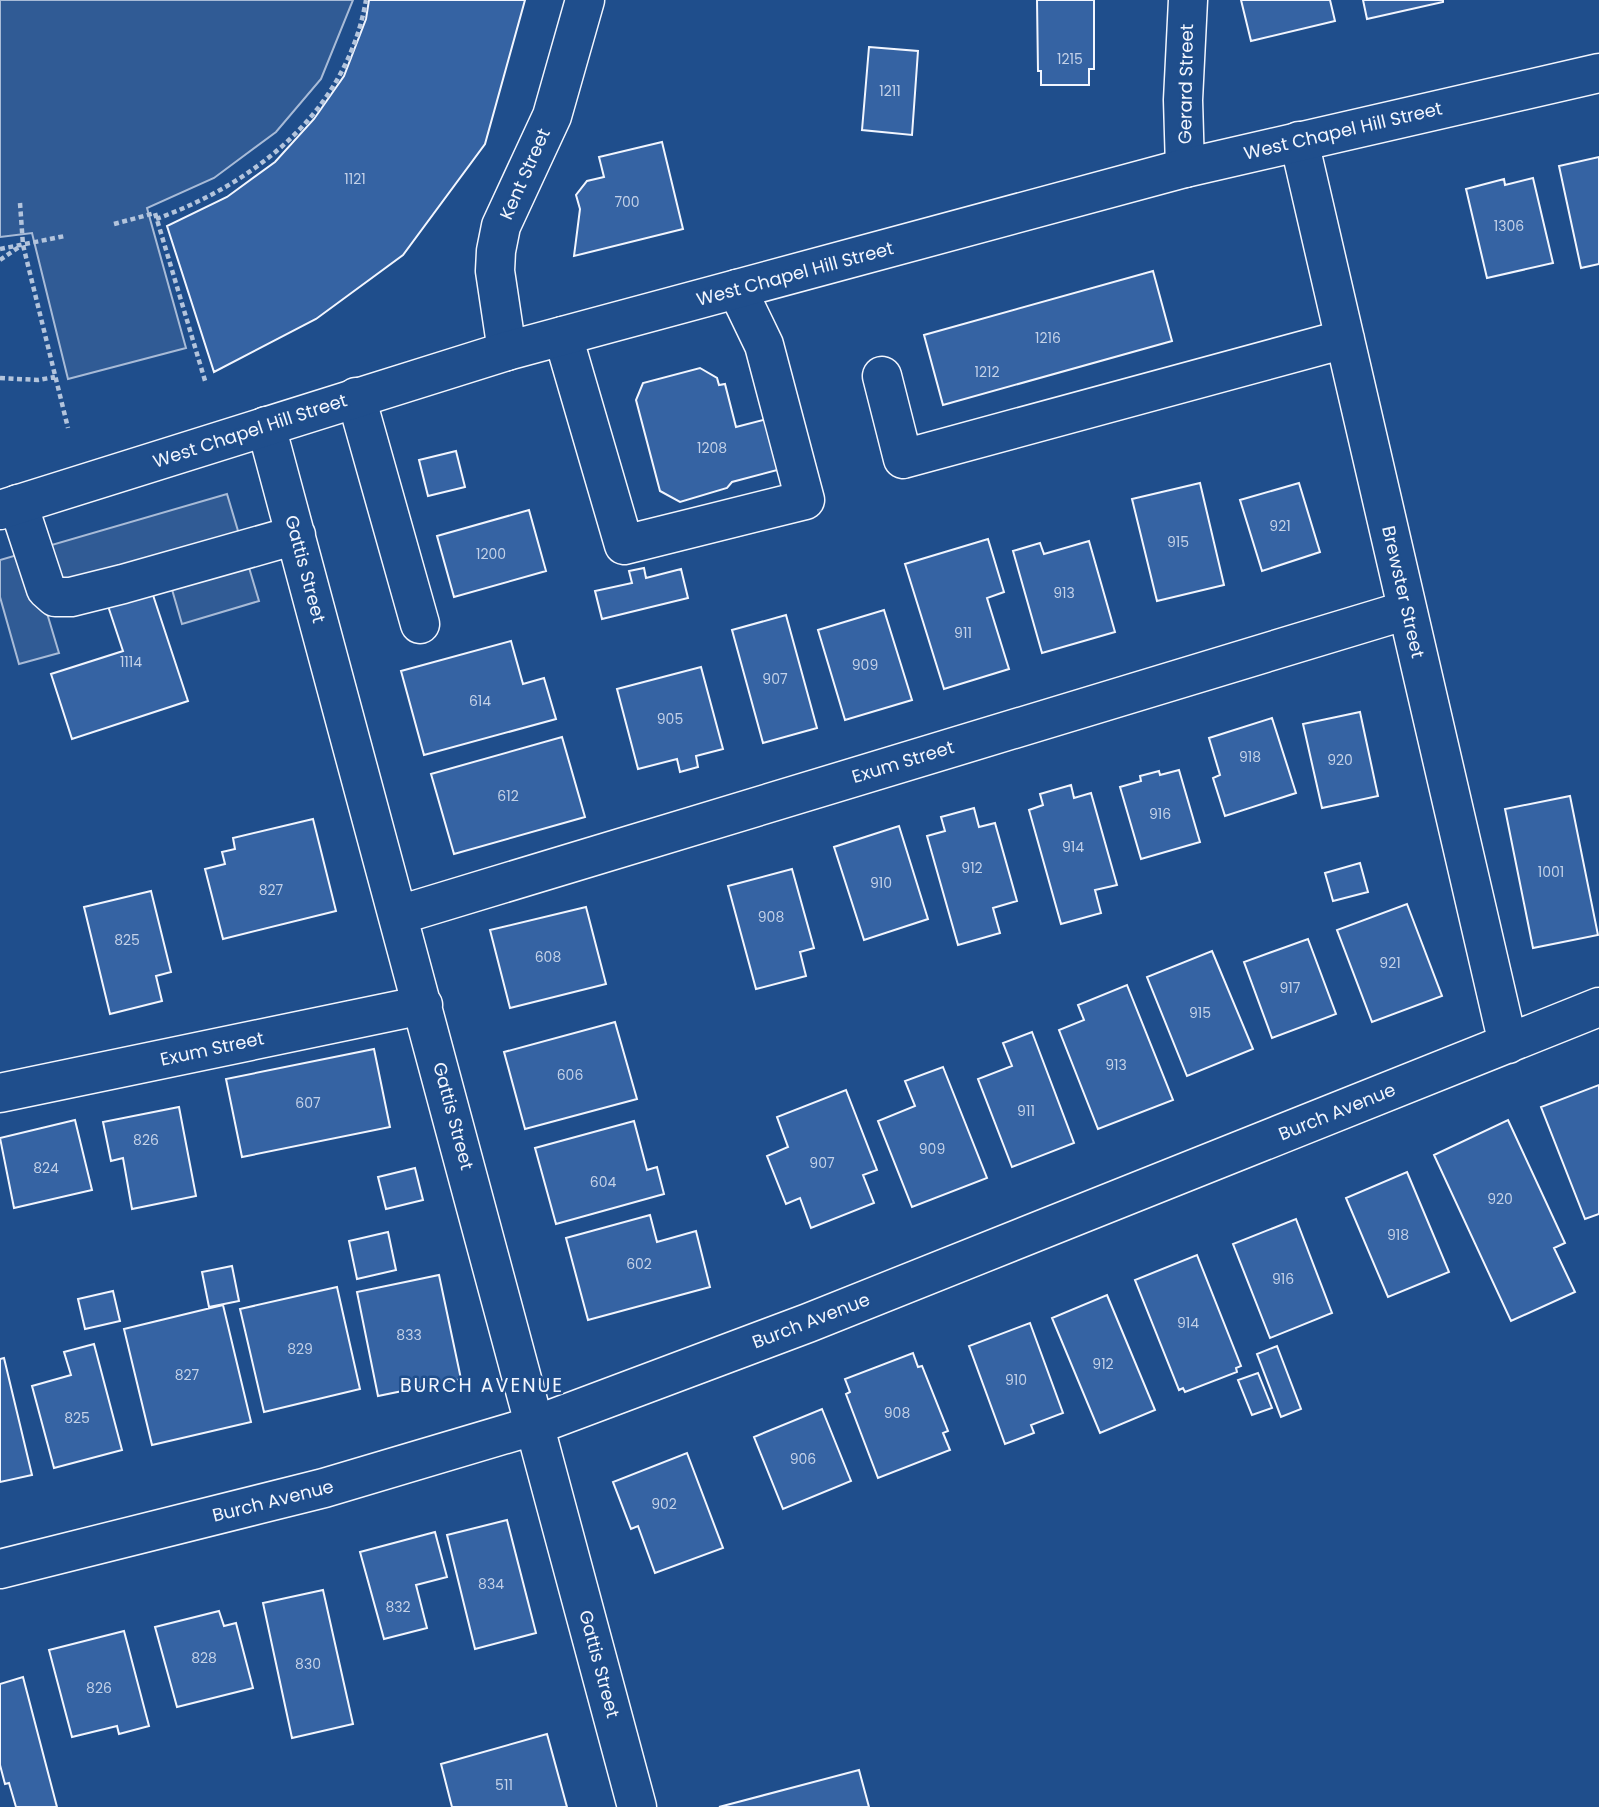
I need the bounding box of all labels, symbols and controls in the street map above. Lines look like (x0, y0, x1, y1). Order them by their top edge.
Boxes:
street label: Gerard Street (1172, 24, 1199, 144)
house number: 1215 (1057, 49, 1083, 69)
house number: 1211 (879, 81, 901, 101)
street label: West Chapel Hill Street (1241, 96, 1445, 166)
street label: Kent Street (493, 124, 556, 223)
house number: 1121 (344, 169, 366, 189)
house number: 700 (614, 192, 640, 212)
house number: 1306 (1494, 216, 1524, 236)
street label: West Chapel Hill Street (694, 235, 896, 312)
house number: 1216 (1035, 328, 1061, 348)
house number: 1212 (974, 362, 1000, 382)
street label: West Chapel Hill Street (150, 387, 350, 474)
house number: 1208 (697, 438, 727, 458)
street label: Gattis Street (279, 512, 332, 626)
house number: 921 (1269, 516, 1291, 536)
street label: Brewster Street (1376, 523, 1431, 660)
house number: 915 (1167, 532, 1189, 552)
house number: 1200 (476, 544, 506, 564)
house number: 913 (1053, 583, 1075, 603)
house number: 911 (954, 623, 972, 643)
house number: 1114 (120, 652, 142, 672)
house number: 909 (852, 655, 878, 675)
house number: 907 (762, 669, 788, 689)
house number: 614 (469, 691, 491, 711)
house number: 905 (657, 709, 683, 729)
street label: Exum Street (849, 734, 957, 789)
house number: 918 (1239, 747, 1261, 767)
house number: 920 (1327, 750, 1353, 770)
house number: 612 (497, 786, 519, 806)
house number: 916 (1149, 804, 1171, 824)
house number: 914 (1062, 837, 1084, 857)
house number: 912 (961, 858, 983, 878)
house number: 1001 (1538, 862, 1564, 882)
house number: 910 (870, 873, 892, 893)
house number: 827 (259, 880, 284, 900)
house number: 908 (758, 907, 784, 927)
house number: 825 (114, 930, 140, 950)
house number: 608 (535, 947, 561, 967)
house number: 921 (1379, 953, 1401, 973)
house number: 917 (1280, 978, 1301, 998)
house number: 915 (1189, 1003, 1211, 1023)
street label: Exum Street (158, 1025, 266, 1072)
house number: 913 (1105, 1055, 1127, 1075)
street label: Gattis Street (427, 1059, 480, 1173)
house number: 606 (557, 1065, 583, 1085)
street label: Burch Avenue (1275, 1077, 1399, 1146)
house number: 607 (295, 1093, 321, 1113)
house number: 911 (1017, 1101, 1035, 1121)
house number: 826 (133, 1130, 159, 1150)
house number: 909 (919, 1139, 945, 1159)
house number: 907 (809, 1153, 835, 1173)
house number: 824 (33, 1158, 59, 1178)
house number: 604 (590, 1172, 616, 1192)
house number: 920 (1487, 1189, 1513, 1209)
house number: 918 (1387, 1225, 1409, 1245)
house number: 602 (626, 1254, 652, 1274)
house number: 916 (1272, 1269, 1294, 1289)
street label: Burch Avenue (748, 1287, 873, 1354)
house number: 914 (1177, 1313, 1199, 1333)
house number: 833 (396, 1325, 422, 1345)
house number: 829 (287, 1339, 313, 1359)
house number: 912 (1092, 1354, 1114, 1374)
house number: 827 (175, 1365, 200, 1385)
house number: 910 (1005, 1370, 1027, 1390)
district label: BURCH AVENUE (400, 1372, 564, 1399)
house number: 908 (884, 1403, 910, 1423)
house number: 825 (64, 1408, 90, 1428)
house number: 906 (790, 1449, 816, 1469)
street label: Burch Avenue (210, 1473, 336, 1528)
house number: 902 (651, 1494, 677, 1514)
house number: 834 (478, 1574, 504, 1594)
house number: 832 (385, 1597, 411, 1617)
street label: Gattis Street (573, 1607, 626, 1721)
house number: 828 (191, 1648, 217, 1668)
house number: 830 (295, 1654, 321, 1674)
house number: 826 (86, 1678, 112, 1698)
house number: 511 (495, 1775, 513, 1795)

